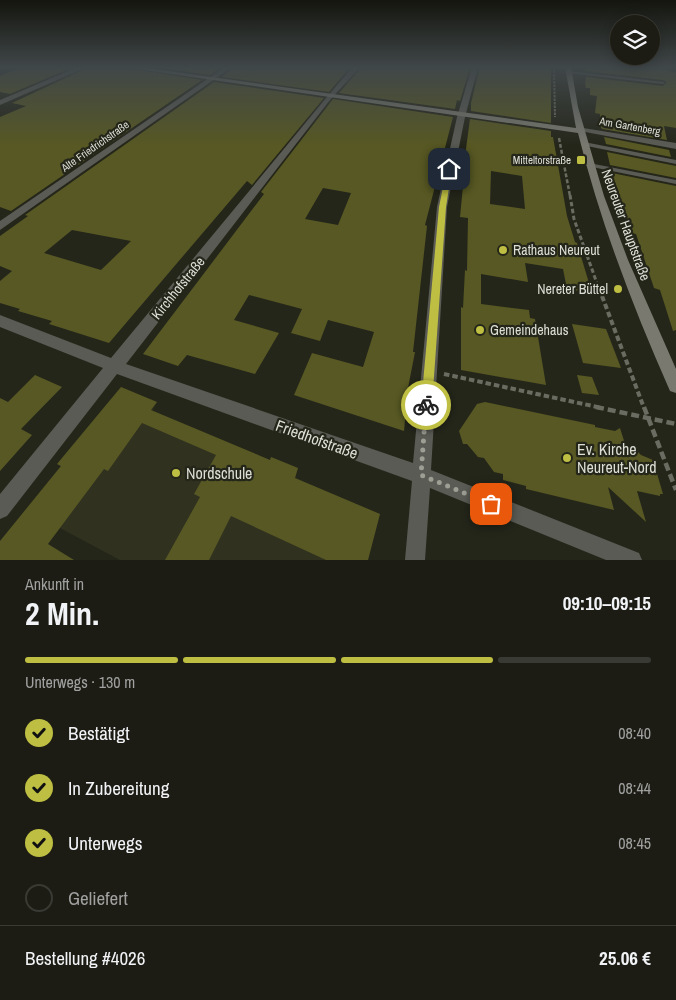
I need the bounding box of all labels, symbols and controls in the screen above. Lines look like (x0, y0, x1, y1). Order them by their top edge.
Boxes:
map controls (610, 15, 660, 65)
button: layers (610, 15, 660, 65)
street label: Am Gartenberg (597, 114, 662, 138)
street label: Alte Friedrichstraße (58, 117, 132, 175)
pin (428, 148, 470, 190)
place label: Mitteltorstraße (513, 153, 571, 167)
marker: Mitteltorstraße (575, 154, 587, 166)
icon: home (435, 155, 463, 183)
street label: Neureuter Hauptstraße (597, 167, 655, 283)
place label: Rathaus Neureut (513, 241, 600, 259)
marker: Rathaus Neureut (497, 244, 509, 256)
street label: Kirchhofstraße (147, 253, 209, 323)
place label: Nereter Büttel (537, 280, 608, 298)
marker: Nereter Büttel (612, 283, 624, 295)
place label: Gemeindehaus (490, 321, 569, 339)
marker: Gemeindehaus (474, 324, 486, 336)
courier (401, 380, 451, 430)
icon: bike (412, 391, 440, 419)
street label: Friedhofstraße (273, 414, 361, 464)
place label: Ev. Kirche Neureut-Nord (577, 438, 656, 478)
marker: Ev. Kirche Neureut-Nord (561, 452, 573, 464)
place label: Nordschule (186, 462, 252, 484)
marker: Nordschule (170, 467, 182, 479)
pin (470, 483, 512, 525)
icon: bag (477, 490, 505, 518)
text: Ankunft in (25, 573, 84, 595)
text: 09:10–09:15 (563, 590, 651, 616)
text: 2 Min. (25, 592, 99, 635)
text: Unterwegs · 130 m (25, 671, 135, 693)
icon: check (25, 719, 53, 747)
text: Bestätigt (68, 720, 130, 746)
text: 08:40 (618, 722, 651, 744)
icon: check (25, 774, 53, 802)
text: In Zubereitung (68, 775, 169, 801)
text: 08:44 (618, 777, 651, 799)
icon: check (25, 829, 53, 857)
text: Unterwegs (68, 830, 142, 856)
text: 08:45 (618, 832, 651, 854)
text: Geliefert (68, 885, 128, 911)
text: Bestellung #4026 (25, 945, 145, 971)
text: 25.06 € (599, 945, 651, 971)

